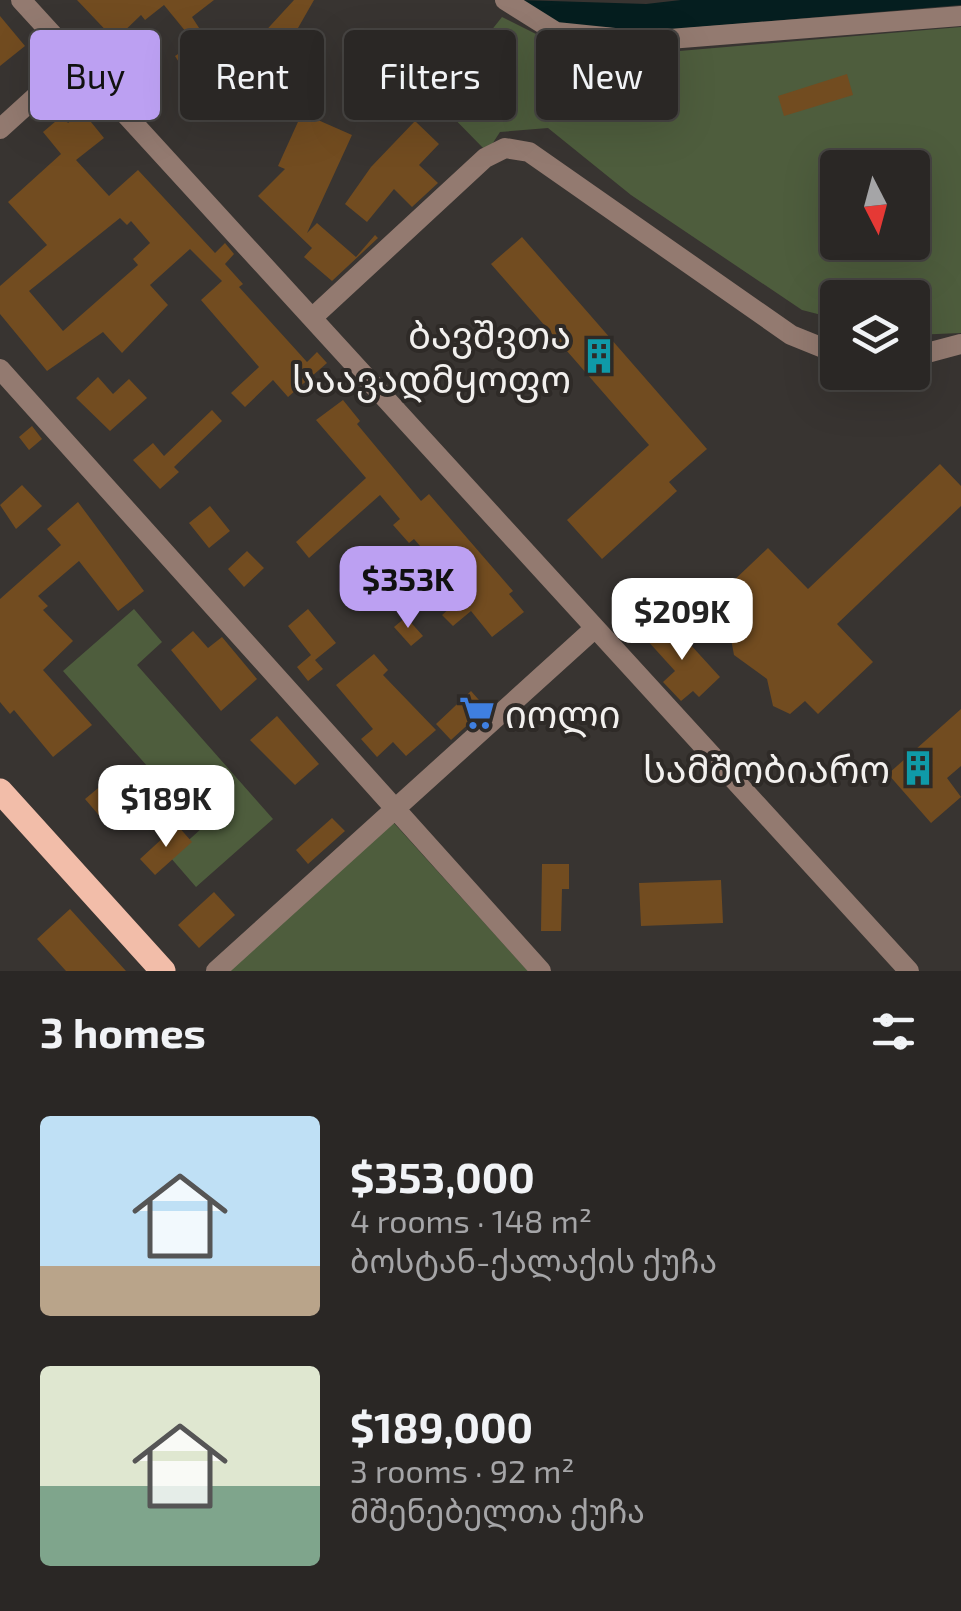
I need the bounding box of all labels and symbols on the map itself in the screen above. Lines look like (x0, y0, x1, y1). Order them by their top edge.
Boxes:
north arrow (820, 150, 930, 260)
place label: ბავშვთა საავადმყოფო (292, 311, 571, 403)
building icon: ბავშვთა საავადმყოფო (580, 337, 618, 375)
pin: $353K (338, 546, 478, 631)
pin: $209K (612, 578, 752, 663)
place label: იოლი (505, 690, 621, 738)
supermarket icon: იოლი (458, 694, 496, 732)
place label: სამშობიარო (643, 745, 890, 791)
building icon: სამშობიარო (899, 749, 937, 787)
pin: $189K (96, 765, 236, 850)

